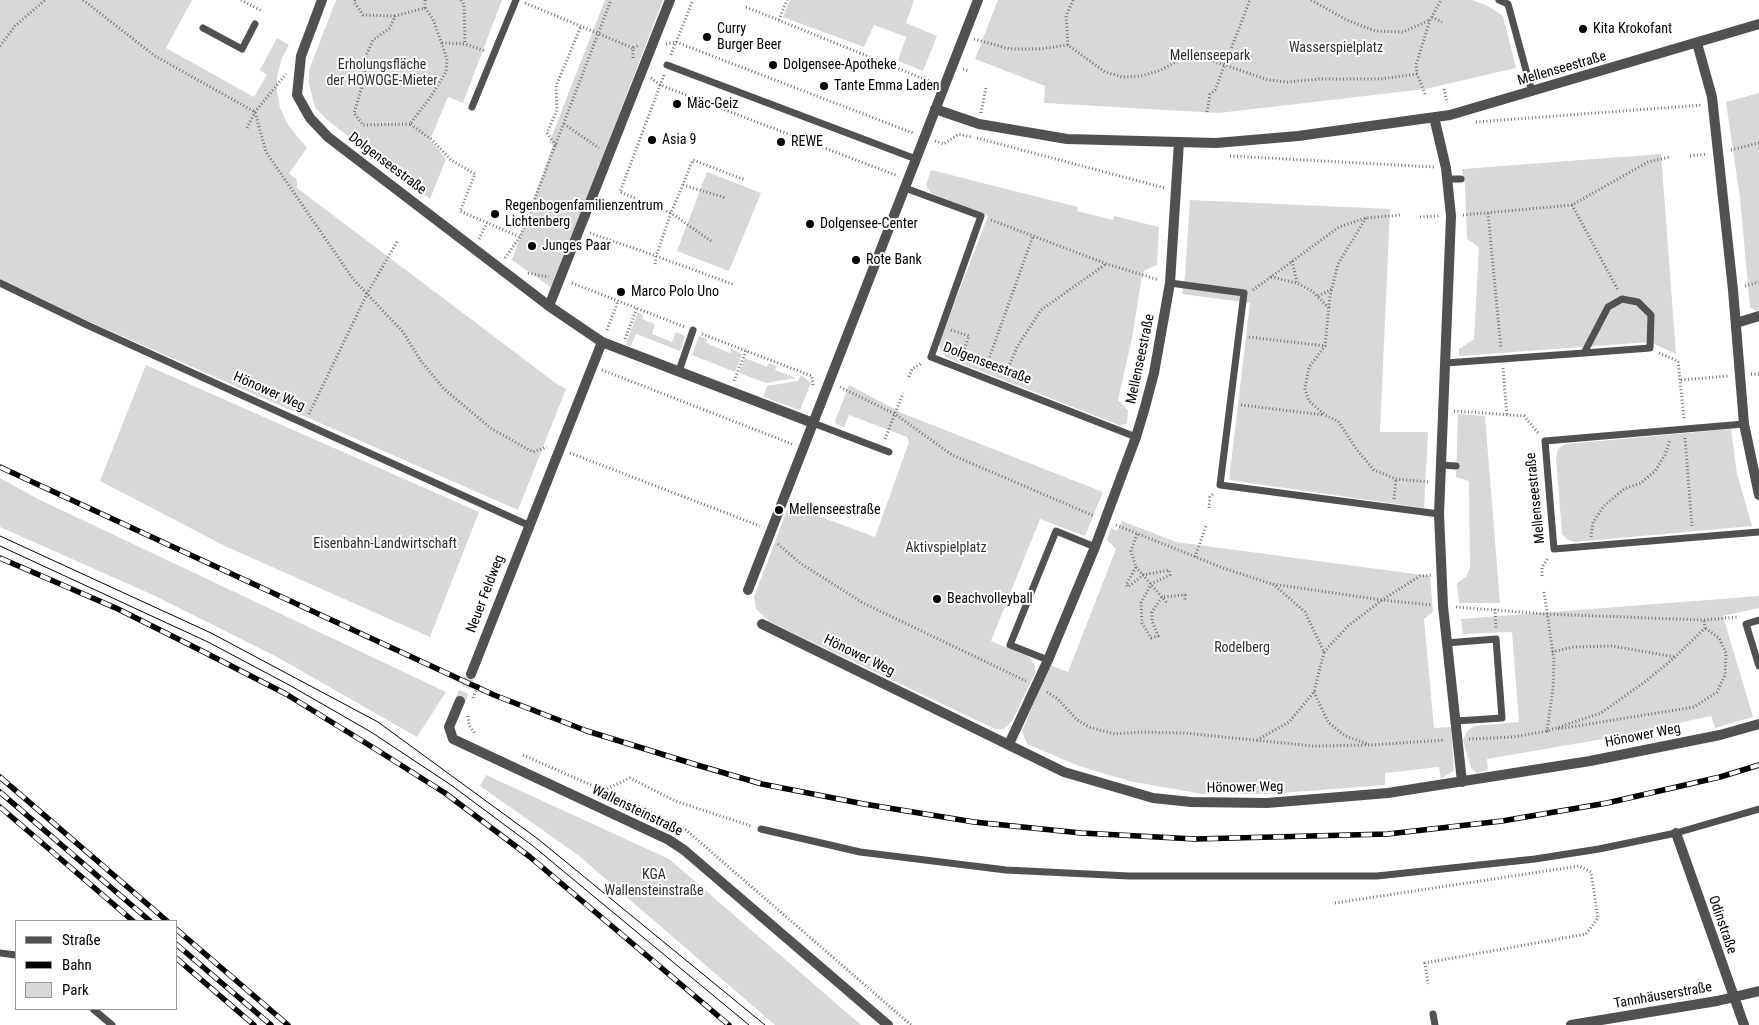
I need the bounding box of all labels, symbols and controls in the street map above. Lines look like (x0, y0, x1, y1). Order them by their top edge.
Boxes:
place label: Curry Burger Beer (717, 21, 782, 54)
place label: Kita Krokofant (1593, 21, 1672, 37)
marker: Kita Krokofant (1577, 23, 1589, 35)
marker: Curry Burger Beer (701, 31, 713, 43)
park label: Wasserspielplatz (1289, 40, 1383, 56)
park label: Mellenseepark (1170, 48, 1250, 64)
street label: Mellenseestraße (1516, 48, 1608, 90)
park label: Erholungsfläche der HOWOGE-Mieter (326, 57, 438, 90)
place label: Dolgensee-Apotheke (783, 57, 897, 73)
marker: Dolgensee-Apotheke (767, 59, 779, 71)
place label: Tante Emma Laden (834, 78, 940, 94)
marker: Tante Emma Laden (818, 80, 830, 92)
place label: Mäc-Geiz (687, 96, 738, 112)
marker: Mäc-Geiz (671, 98, 683, 110)
street label: Dolgenseestraße (345, 129, 429, 199)
place label: Asia 9 (662, 132, 697, 148)
marker: Asia 9 (646, 134, 658, 146)
place label: REWE (791, 134, 823, 150)
marker: REWE (775, 136, 787, 148)
place label: Regenbogenfamilienzentrum Lichtenberg (505, 198, 663, 230)
marker: Regenbogenfamilienzentrum Lichtenberg (489, 208, 501, 220)
place label: Dolgensee-Center (820, 216, 918, 232)
marker: Dolgensee-Center (804, 218, 816, 230)
place label: Junges Paar (542, 238, 611, 254)
marker: Junges Paar (526, 240, 538, 252)
place label: Rote Bank (866, 252, 922, 268)
marker: Rote Bank (850, 254, 862, 266)
place label: Marco Polo Uno (631, 284, 719, 300)
marker: Marco Polo Uno (615, 286, 627, 298)
street label: Mellenseestraße (1123, 312, 1159, 406)
street label: Dolgenseestraße (941, 339, 1033, 389)
street label: Hönower Weg (231, 369, 307, 415)
street label: Mellenseestraße (1523, 452, 1549, 544)
place label: Mellenseestraße (789, 502, 881, 518)
marker: Mellenseestraße (773, 504, 785, 516)
park label: Eisenbahn-Landwirtschaft (313, 536, 457, 552)
park label: Aktivspielplatz (905, 540, 987, 556)
street label: Neuer Feldweg (463, 553, 509, 635)
place label: Beachvolleyball (947, 591, 1033, 607)
marker: Beachvolleyball (931, 593, 943, 605)
street label: Hönower Weg (821, 632, 897, 680)
park label: Rodelberg (1214, 640, 1270, 656)
street label: Hönower Weg (1604, 720, 1682, 752)
street label: Hönower Weg (1207, 779, 1283, 797)
street label: Wallensteinstraße (589, 782, 685, 840)
park label: KGA Wallensteinstraße (604, 867, 704, 900)
street label: Odinstraße (1704, 894, 1740, 956)
legend (15, 920, 178, 1010)
text: Straße (62, 931, 101, 949)
text: Bahn (62, 956, 92, 974)
street label: Tannhäuserstraße (1613, 979, 1713, 1013)
text: Park (62, 981, 89, 999)

